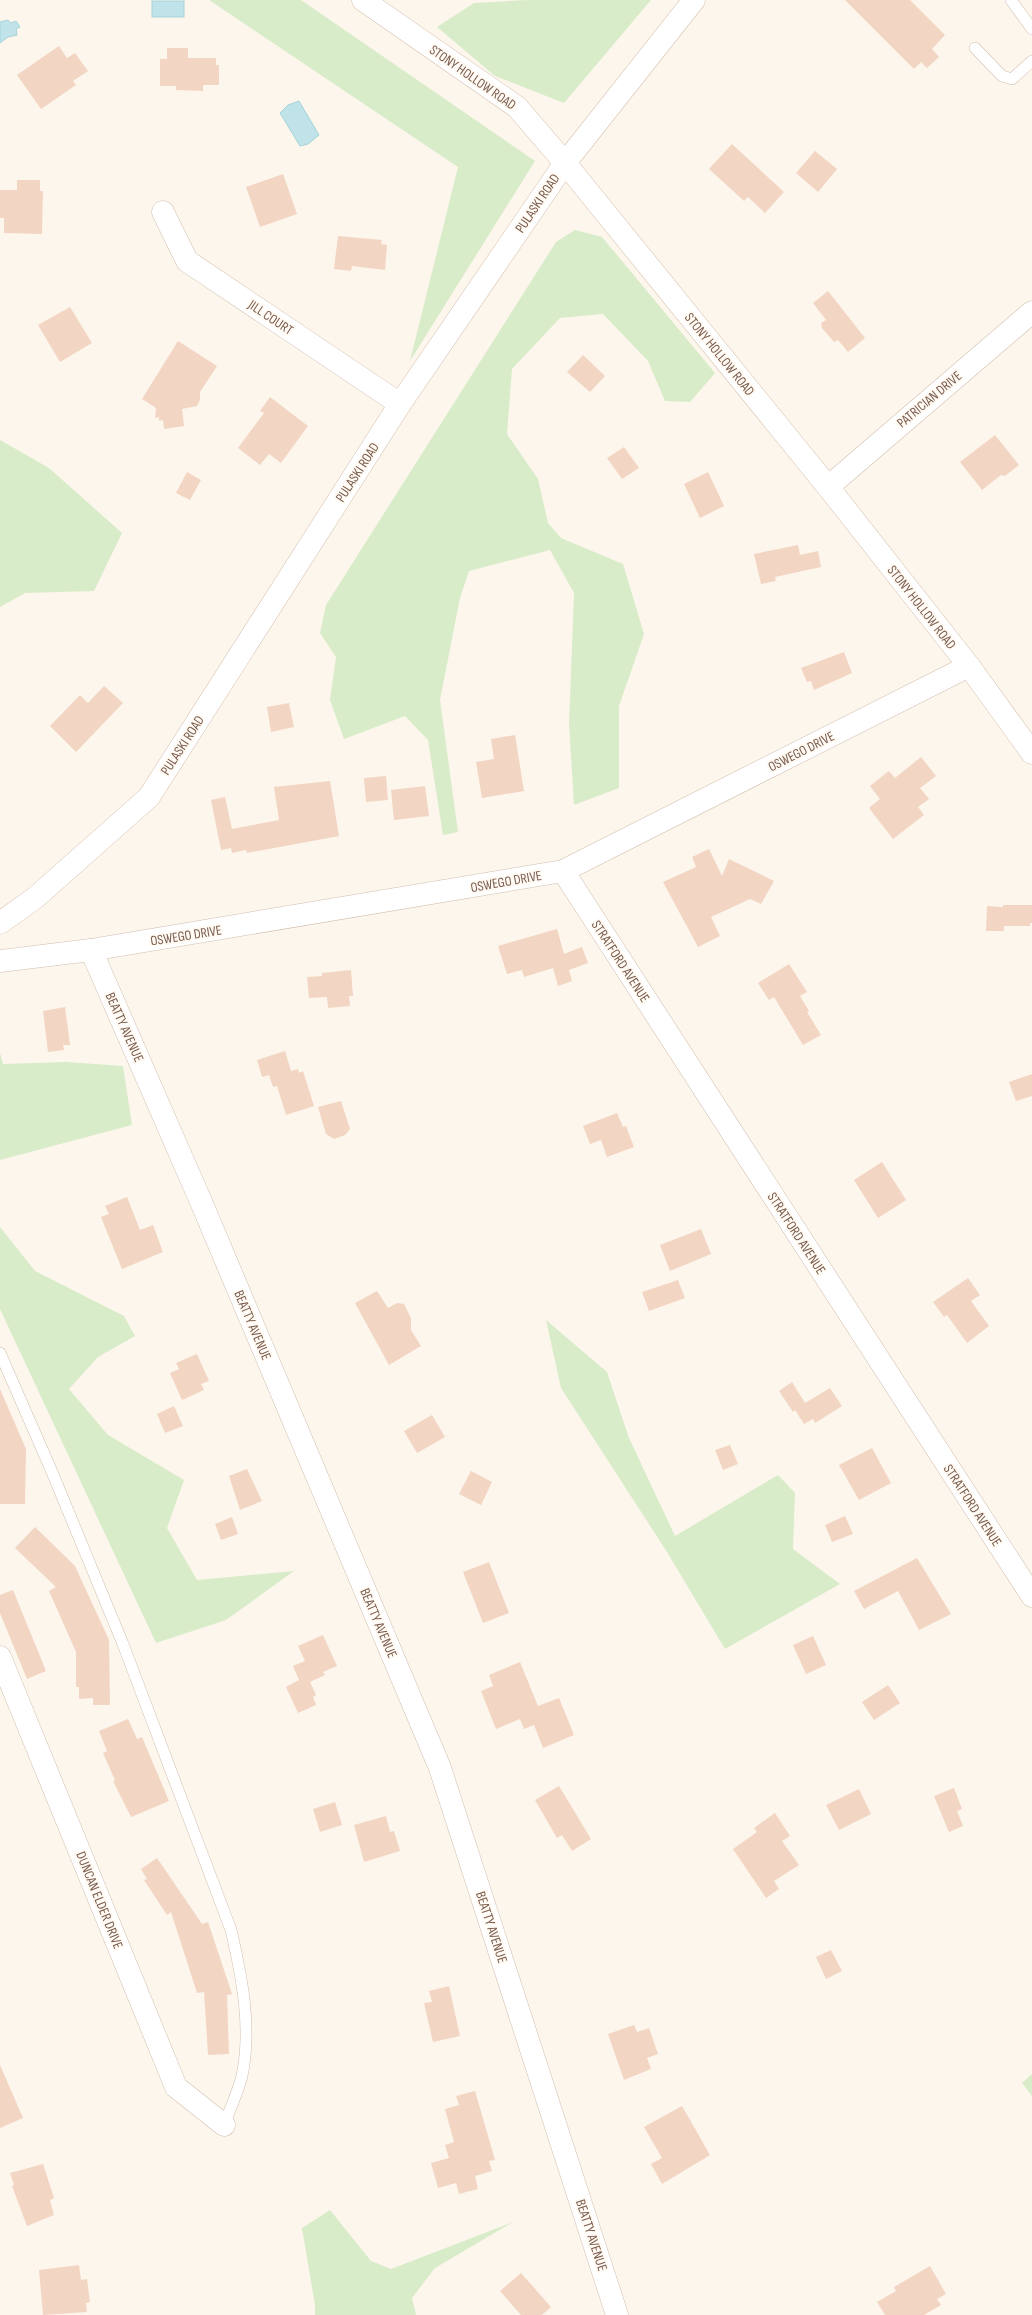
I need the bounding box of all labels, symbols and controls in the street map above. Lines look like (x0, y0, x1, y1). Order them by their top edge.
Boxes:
street label: STONY HOLLOW ROAD (426, 41, 519, 114)
street label: PULASKI ROAD (511, 170, 563, 236)
street label: JILL COURT (244, 296, 297, 339)
street label: STONY HOLLOW ROAD (681, 309, 758, 399)
street label: PATRICIAN DRIVE (894, 367, 965, 431)
street label: PULASKI ROAD (332, 439, 383, 505)
street label: STONY HOLLOW ROAD (884, 562, 960, 653)
street label: PULASKI ROAD (157, 712, 208, 778)
street label: OSWEGO DRIVE (765, 727, 837, 775)
street label: OSWEGO DRIVE (469, 867, 543, 896)
street label: STRATFORD AVENUE (588, 917, 654, 1006)
street label: OSWEGO DRIVE (149, 921, 223, 950)
street label: BEATTY AVENUE (102, 990, 148, 1065)
street label: STRATFORD AVENUE (764, 1189, 830, 1278)
street label: BEATTY AVENUE (230, 1288, 275, 1363)
street label: STRATFORD AVENUE (940, 1461, 1006, 1550)
street label: BEATTY AVENUE (356, 1586, 401, 1661)
street label: DUNCAN ELDER DRIVE (72, 1849, 127, 1952)
street label: BEATTY AVENUE (472, 1889, 511, 1965)
street label: BEATTY AVENUE (572, 2197, 611, 2273)

